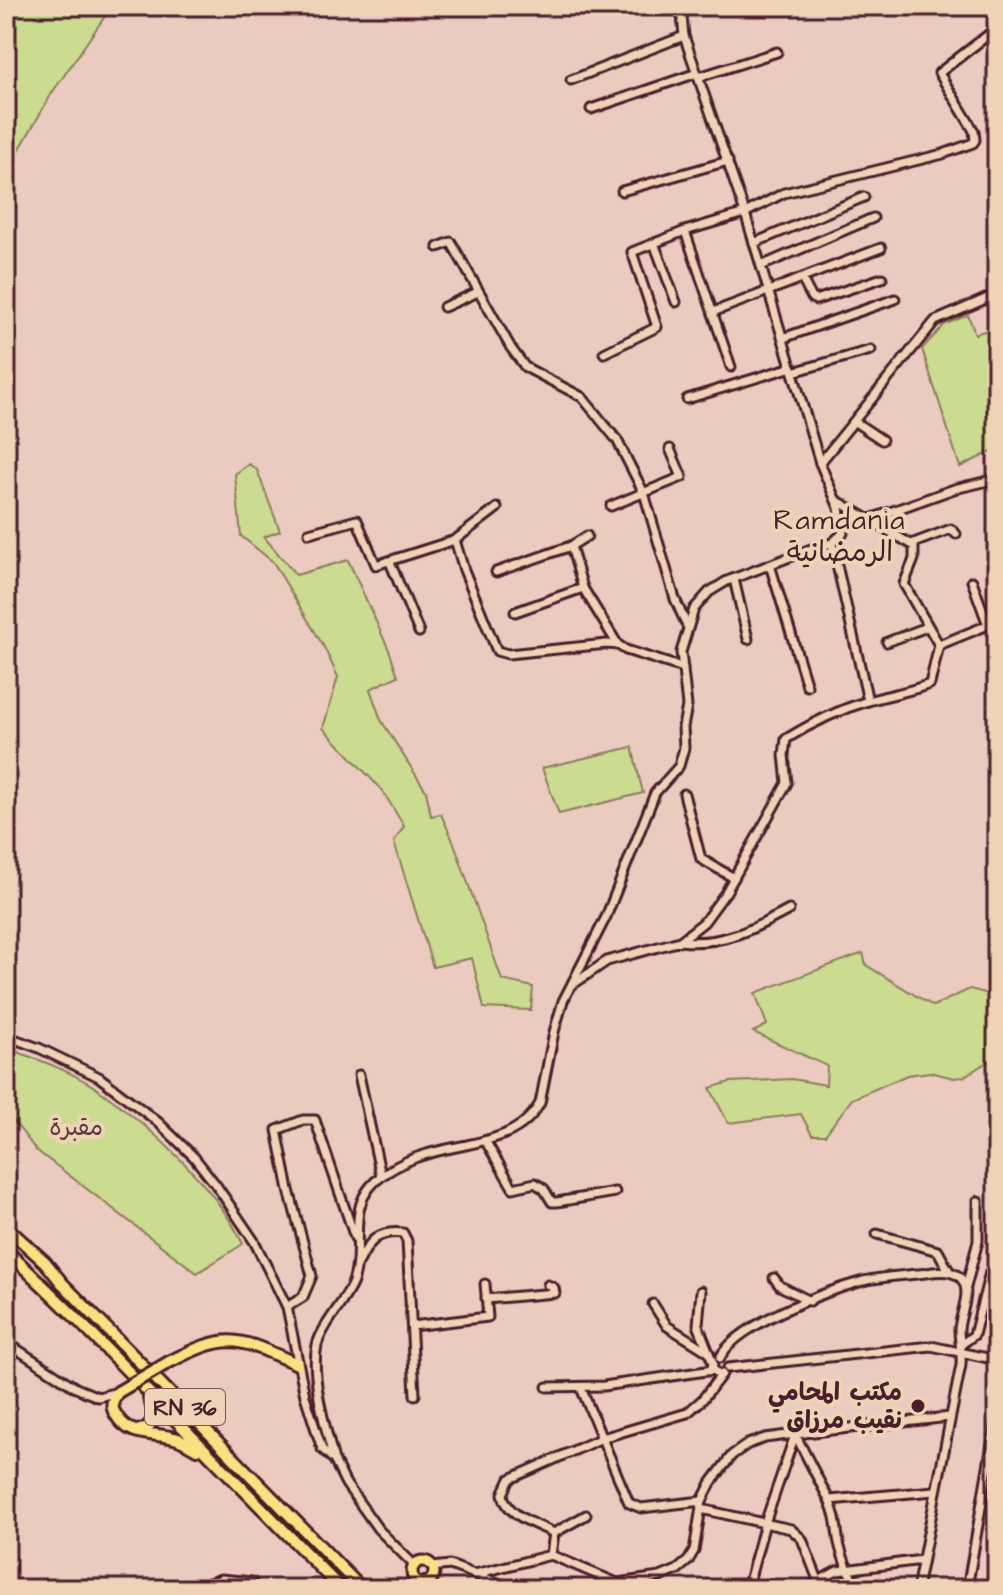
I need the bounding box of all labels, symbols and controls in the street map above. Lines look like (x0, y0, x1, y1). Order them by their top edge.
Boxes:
district label: Ramdania الرمضانية (773, 501, 907, 572)
park label: مقبرة (49, 1111, 103, 1145)
place label: مكتب المحامي نقيب مرزاق (768, 1376, 902, 1438)
road number: RN 36 (145, 1389, 225, 1425)
marker: مكتب المحامي نقيب مرزاق (909, 1397, 927, 1415)

